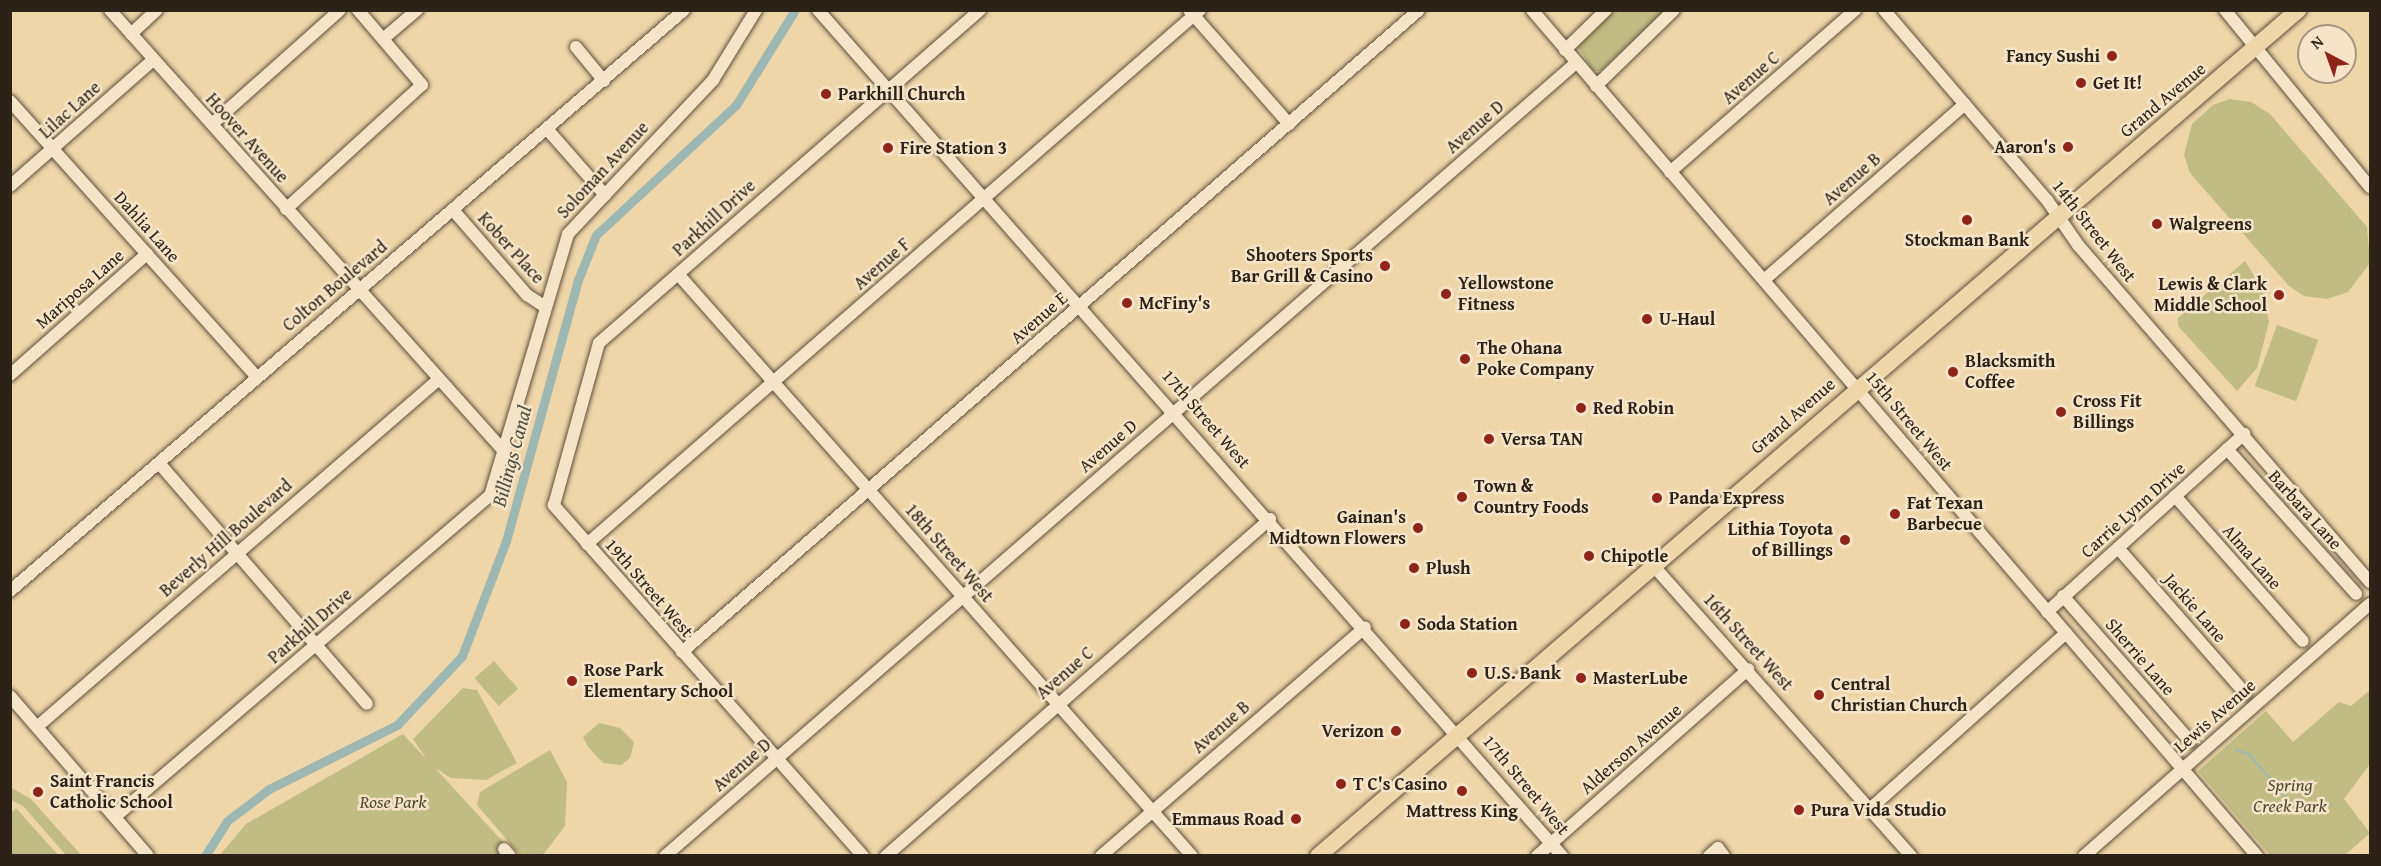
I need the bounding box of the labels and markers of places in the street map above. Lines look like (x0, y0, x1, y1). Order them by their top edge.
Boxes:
place label: Fancy Sushi (2006, 45, 2100, 67)
marker: Fancy Sushi (2105, 49, 2119, 63)
place label: Get It! (2093, 72, 2142, 94)
marker: Get It! (2074, 76, 2088, 90)
place label: Parkhill Church (838, 83, 965, 105)
marker: Parkhill Church (819, 87, 833, 101)
place label: Aaron's (1994, 136, 2056, 158)
place label: Fire Station 3 (900, 137, 1007, 159)
marker: Aaron's (2061, 140, 2075, 154)
marker: Fire Station 3 (881, 141, 895, 155)
marker: Stockman Bank (1960, 213, 1974, 227)
place label: Walgreens (2169, 213, 2252, 235)
marker: Walgreens (2150, 217, 2164, 231)
place label: Stockman Bank (1905, 229, 2029, 251)
place label: Shooters Sports Bar Grill & Casino (1231, 245, 1373, 288)
marker: Shooters Sports Bar Grill & Casino (1378, 259, 1392, 273)
place label: Yellowstone Fitness (1458, 273, 1554, 316)
place label: Lewis & Clark Middle School (2154, 274, 2267, 316)
marker: Yellowstone Fitness (1439, 287, 1453, 301)
marker: Lewis & Clark Middle School (2272, 288, 2286, 302)
place label: McFiny's (1139, 292, 1210, 314)
marker: McFiny's (1120, 296, 1134, 310)
place label: U-Haul (1659, 308, 1715, 330)
marker: U-Haul (1640, 312, 1654, 326)
place label: The Ohana Poke Company (1477, 338, 1594, 380)
place label: Blacksmith Coffee (1965, 351, 2055, 394)
marker: The Ohana Poke Company (1458, 352, 1472, 366)
marker: Blacksmith Coffee (1946, 365, 1960, 379)
place label: Cross Fit Billings (2073, 391, 2142, 434)
place label: Red Robin (1593, 397, 1674, 419)
marker: Red Robin (1574, 401, 1588, 415)
marker: Cross Fit Billings (2054, 405, 2068, 419)
place label: Versa TAN (1501, 428, 1583, 450)
marker: Versa TAN (1482, 432, 1496, 446)
place label: Town & Country Foods (1474, 476, 1589, 518)
place label: Panda Express (1669, 487, 1785, 509)
marker: Town & Country Foods (1455, 490, 1469, 504)
marker: Panda Express (1650, 491, 1664, 505)
place label: Fat Texan Barbecue (1907, 493, 1983, 536)
place label: Gainan's Midtown Flowers (1269, 507, 1406, 550)
marker: Fat Texan Barbecue (1888, 507, 1902, 521)
place label: Lithia Toyota of Billings (1728, 519, 1833, 562)
marker: Gainan's Midtown Flowers (1411, 521, 1425, 535)
marker: Lithia Toyota of Billings (1838, 533, 1852, 547)
place label: Chipotle (1601, 545, 1668, 567)
marker: Chipotle (1582, 549, 1596, 563)
place label: Plush (1426, 557, 1471, 579)
marker: Plush (1407, 561, 1421, 575)
place label: Soda Station (1417, 613, 1518, 635)
marker: Soda Station (1398, 617, 1412, 631)
place label: Rose Park Elementary School (584, 660, 733, 702)
place label: U.S. Bank (1484, 662, 1561, 684)
marker: U.S. Bank (1465, 666, 1479, 680)
place label: MasterLube (1593, 667, 1688, 689)
marker: MasterLube (1574, 671, 1588, 685)
marker: Rose Park Elementary School (565, 674, 579, 688)
place label: Central Christian Church (1831, 674, 1967, 716)
marker: Central Christian Church (1812, 688, 1826, 702)
place label: Verizon (1322, 720, 1384, 742)
marker: Verizon (1389, 724, 1403, 738)
place label: Saint Francis Catholic School (50, 771, 173, 814)
place label: T C's Casino (1353, 773, 1447, 795)
marker: T C's Casino (1334, 777, 1348, 791)
marker: Mattress King (1455, 784, 1469, 798)
marker: Saint Francis Catholic School (31, 785, 45, 799)
place label: Pura Vida Studio (1811, 799, 1946, 821)
place label: Mattress King (1406, 800, 1518, 822)
marker: Pura Vida Studio (1792, 803, 1806, 817)
place label: Emmaus Road (1172, 808, 1284, 830)
marker: Emmaus Road (1289, 812, 1303, 826)

